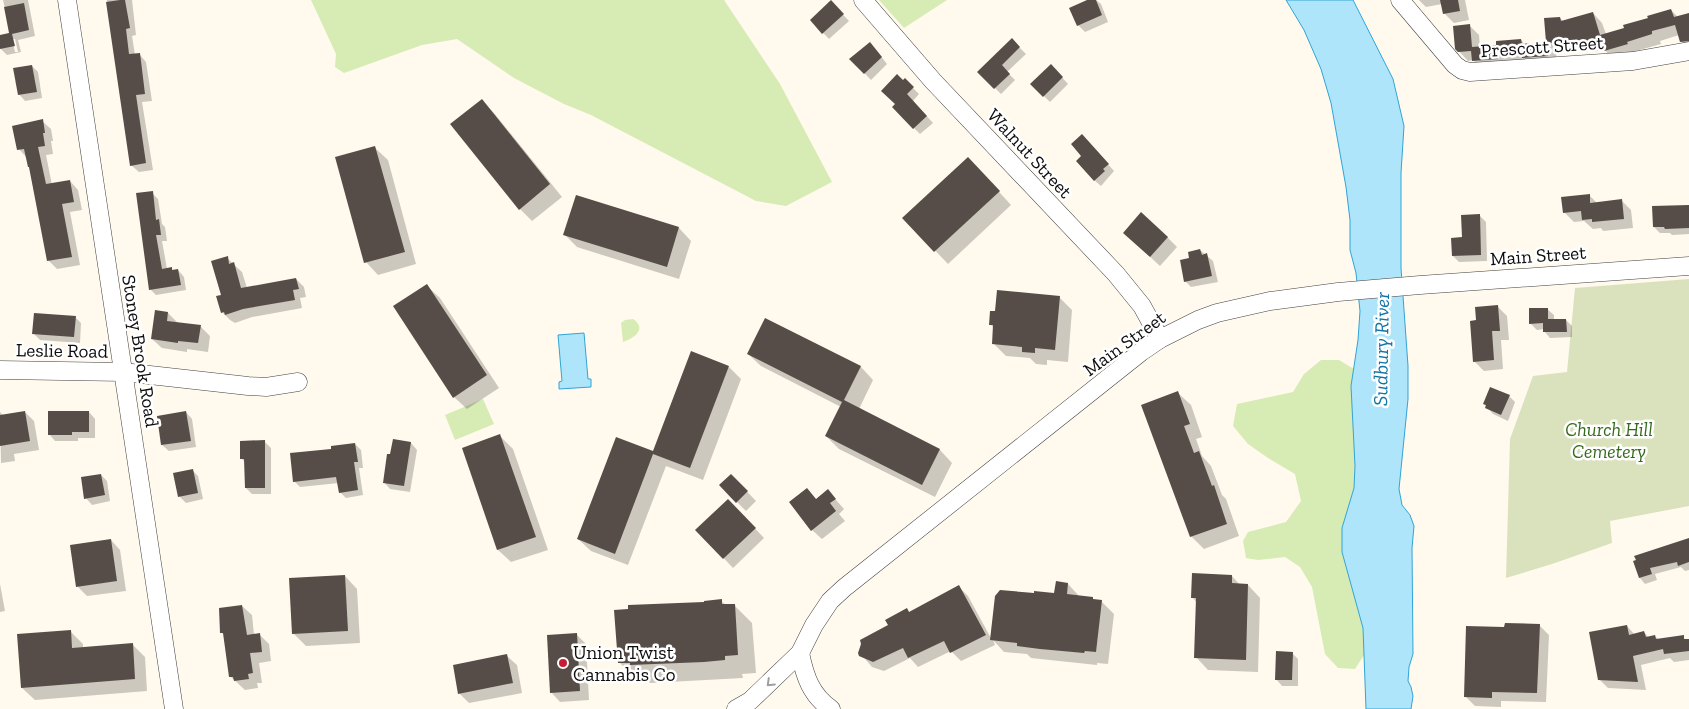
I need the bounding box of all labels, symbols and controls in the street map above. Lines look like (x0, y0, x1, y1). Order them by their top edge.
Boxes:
street label: Prescott Street (1480, 31, 1604, 62)
street label: Walnut Street (982, 104, 1077, 203)
street label: Main Street (1489, 241, 1587, 270)
street label: Stoney Brook Road (117, 273, 164, 429)
water label: Sudbury River (1368, 292, 1394, 406)
street label: Main Street (1079, 306, 1170, 381)
street label: Leslie Road (16, 338, 109, 363)
park label: Church Hill Cemetery (1565, 418, 1653, 463)
place label: Union Twist Cannabis Co (573, 641, 676, 686)
marker: Union Twist Cannabis Co (557, 657, 569, 669)
one-way arrow (766, 677, 775, 686)

